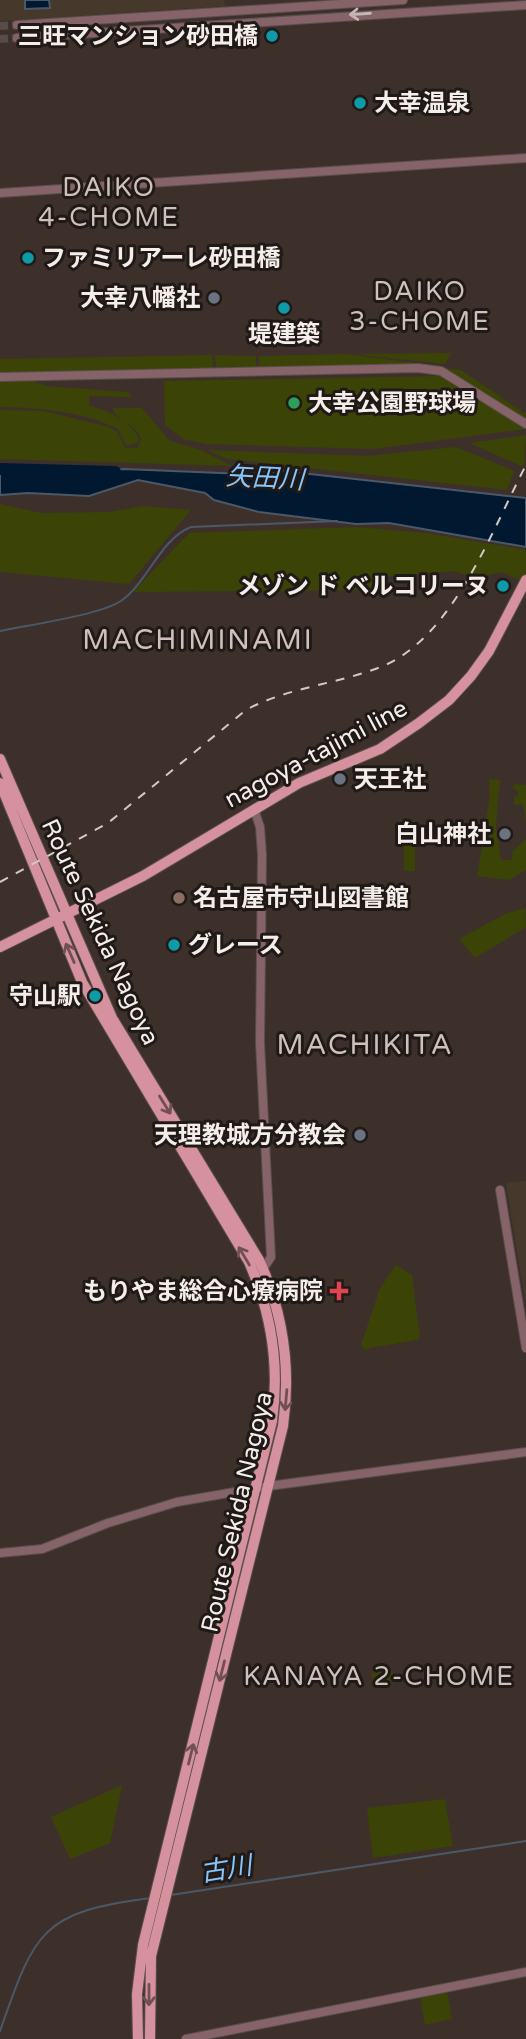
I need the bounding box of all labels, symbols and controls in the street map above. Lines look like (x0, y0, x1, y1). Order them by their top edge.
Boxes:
one-way arrow (349, 8, 372, 21)
place label: 三旺マンション砂田橋 (18, 22, 258, 51)
marker: 三旺マンション砂田橋 (264, 28, 280, 44)
place label: 大幸温泉 (374, 89, 470, 118)
marker: 大幸温泉 (352, 95, 368, 111)
district label: DAIKO 4-CHOME (38, 172, 180, 233)
place label: ファミリアーレ砂田橋 (42, 244, 281, 273)
marker: ファミリアーレ砂田橋 (20, 250, 36, 266)
district label: DAIKO 3-CHOME (349, 276, 491, 337)
place label: 大幸八幡社 (80, 284, 200, 313)
marker: 大幸八幡社 (206, 290, 222, 306)
marker: 堤建築 (276, 300, 292, 316)
place label: 堤建築 (248, 320, 320, 349)
place label: 大幸公園野球場 (308, 389, 476, 418)
marker: 大幸公園野球場 (286, 395, 302, 411)
water label: 矢田川 (225, 460, 308, 496)
place label: メゾン ド ベルコリーヌ (237, 572, 489, 601)
marker: メゾン ド ベルコリーヌ (495, 578, 511, 594)
district label: MACHIMINAMI (82, 623, 314, 657)
street label: nagoya-tajimi line (220, 694, 412, 814)
place label: 天王社 (354, 765, 426, 794)
marker: 天王社 (332, 771, 348, 787)
street label: Route Sekida Nagoya (35, 814, 165, 1050)
place label: 白山神社 (395, 820, 491, 849)
marker: 白山神社 (497, 826, 513, 842)
place label: 名古屋市守山図書館 (193, 884, 409, 913)
marker: 名古屋市守山図書館 (171, 890, 187, 906)
place label: グレース (188, 931, 283, 960)
marker: グレース (166, 937, 182, 953)
one-way arrow (63, 943, 76, 964)
place label: 守山駅 (9, 982, 81, 1011)
marker: 守山駅 (87, 988, 103, 1004)
district label: MACHIKITA (276, 1028, 454, 1062)
one-way arrow (158, 1095, 172, 1115)
place label: 天理教城方分教会 (154, 1121, 346, 1150)
marker: 天理教城方分教会 (352, 1127, 368, 1143)
one-way arrow (237, 1246, 251, 1266)
place label: もりやま総合心療病院 (83, 1277, 323, 1306)
marker: もりやま総合心療病院 (329, 1281, 349, 1301)
one-way arrow (279, 1388, 292, 1411)
street label: Route Sekida Nagoya (195, 1389, 279, 1635)
one-way arrow (215, 1659, 228, 1682)
district label: KANAYA 2-CHOME (243, 1661, 515, 1692)
one-way arrow (185, 1743, 198, 1766)
water label: 古川 (198, 1849, 257, 1888)
one-way arrow (142, 1983, 156, 2006)

